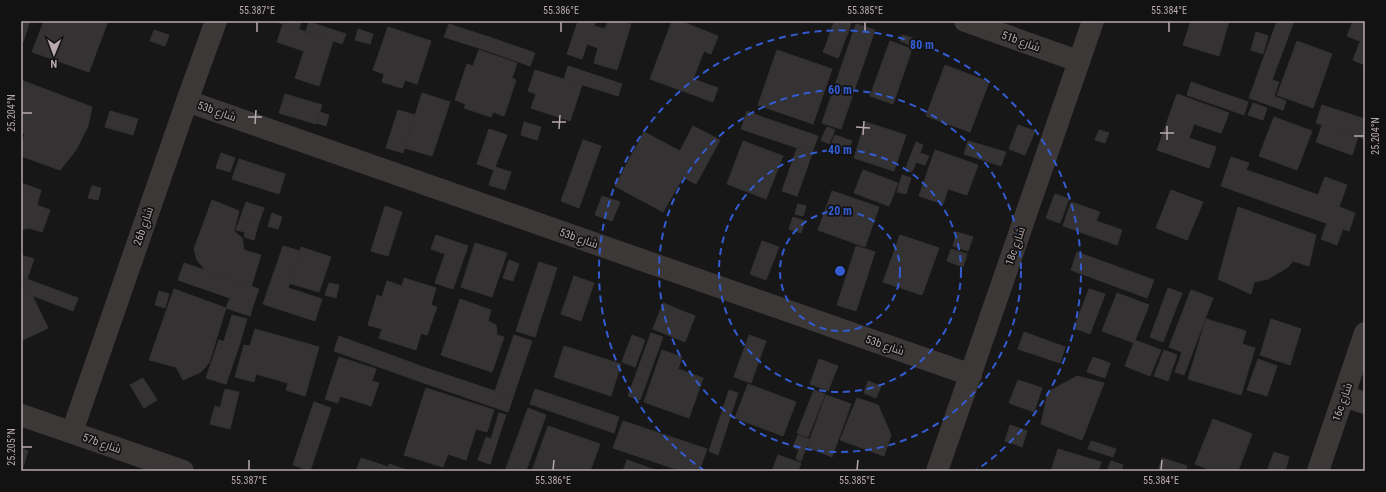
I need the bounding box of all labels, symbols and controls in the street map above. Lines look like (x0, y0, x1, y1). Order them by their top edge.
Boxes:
text: 55.387°E (239, 5, 275, 16)
text: 55.386°E (543, 5, 579, 16)
text: 55.385°E (847, 5, 883, 16)
text: 55.384°E (1151, 5, 1187, 16)
street label: 51b شارع (999, 29, 1042, 55)
north arrow (34, 34, 74, 74)
text: 80 m (910, 38, 934, 52)
text: N (50, 57, 57, 70)
text: 60 m (828, 83, 852, 97)
text: 25.204°N (6, 94, 17, 132)
street label: 53b شارع (195, 99, 238, 125)
text: 25.204°N (1370, 117, 1381, 155)
text: 40 m (828, 143, 852, 157)
text: 20 m (828, 204, 852, 218)
street label: 26b شارع (131, 205, 157, 248)
street label: 18c شارع (1003, 225, 1029, 267)
street label: 53b شارع (557, 226, 600, 252)
centre of rings (833, 264, 847, 278)
street label: 53b شارع (863, 333, 906, 359)
street label: 16c شارع (1330, 381, 1356, 423)
text: 25.205°N (6, 428, 17, 466)
street label: 57b شارع (80, 431, 123, 457)
text: 55.387°E (231, 475, 267, 486)
text: 55.386°E (535, 475, 571, 486)
text: 55.385°E (839, 475, 875, 486)
text: 55.384°E (1143, 475, 1179, 486)

